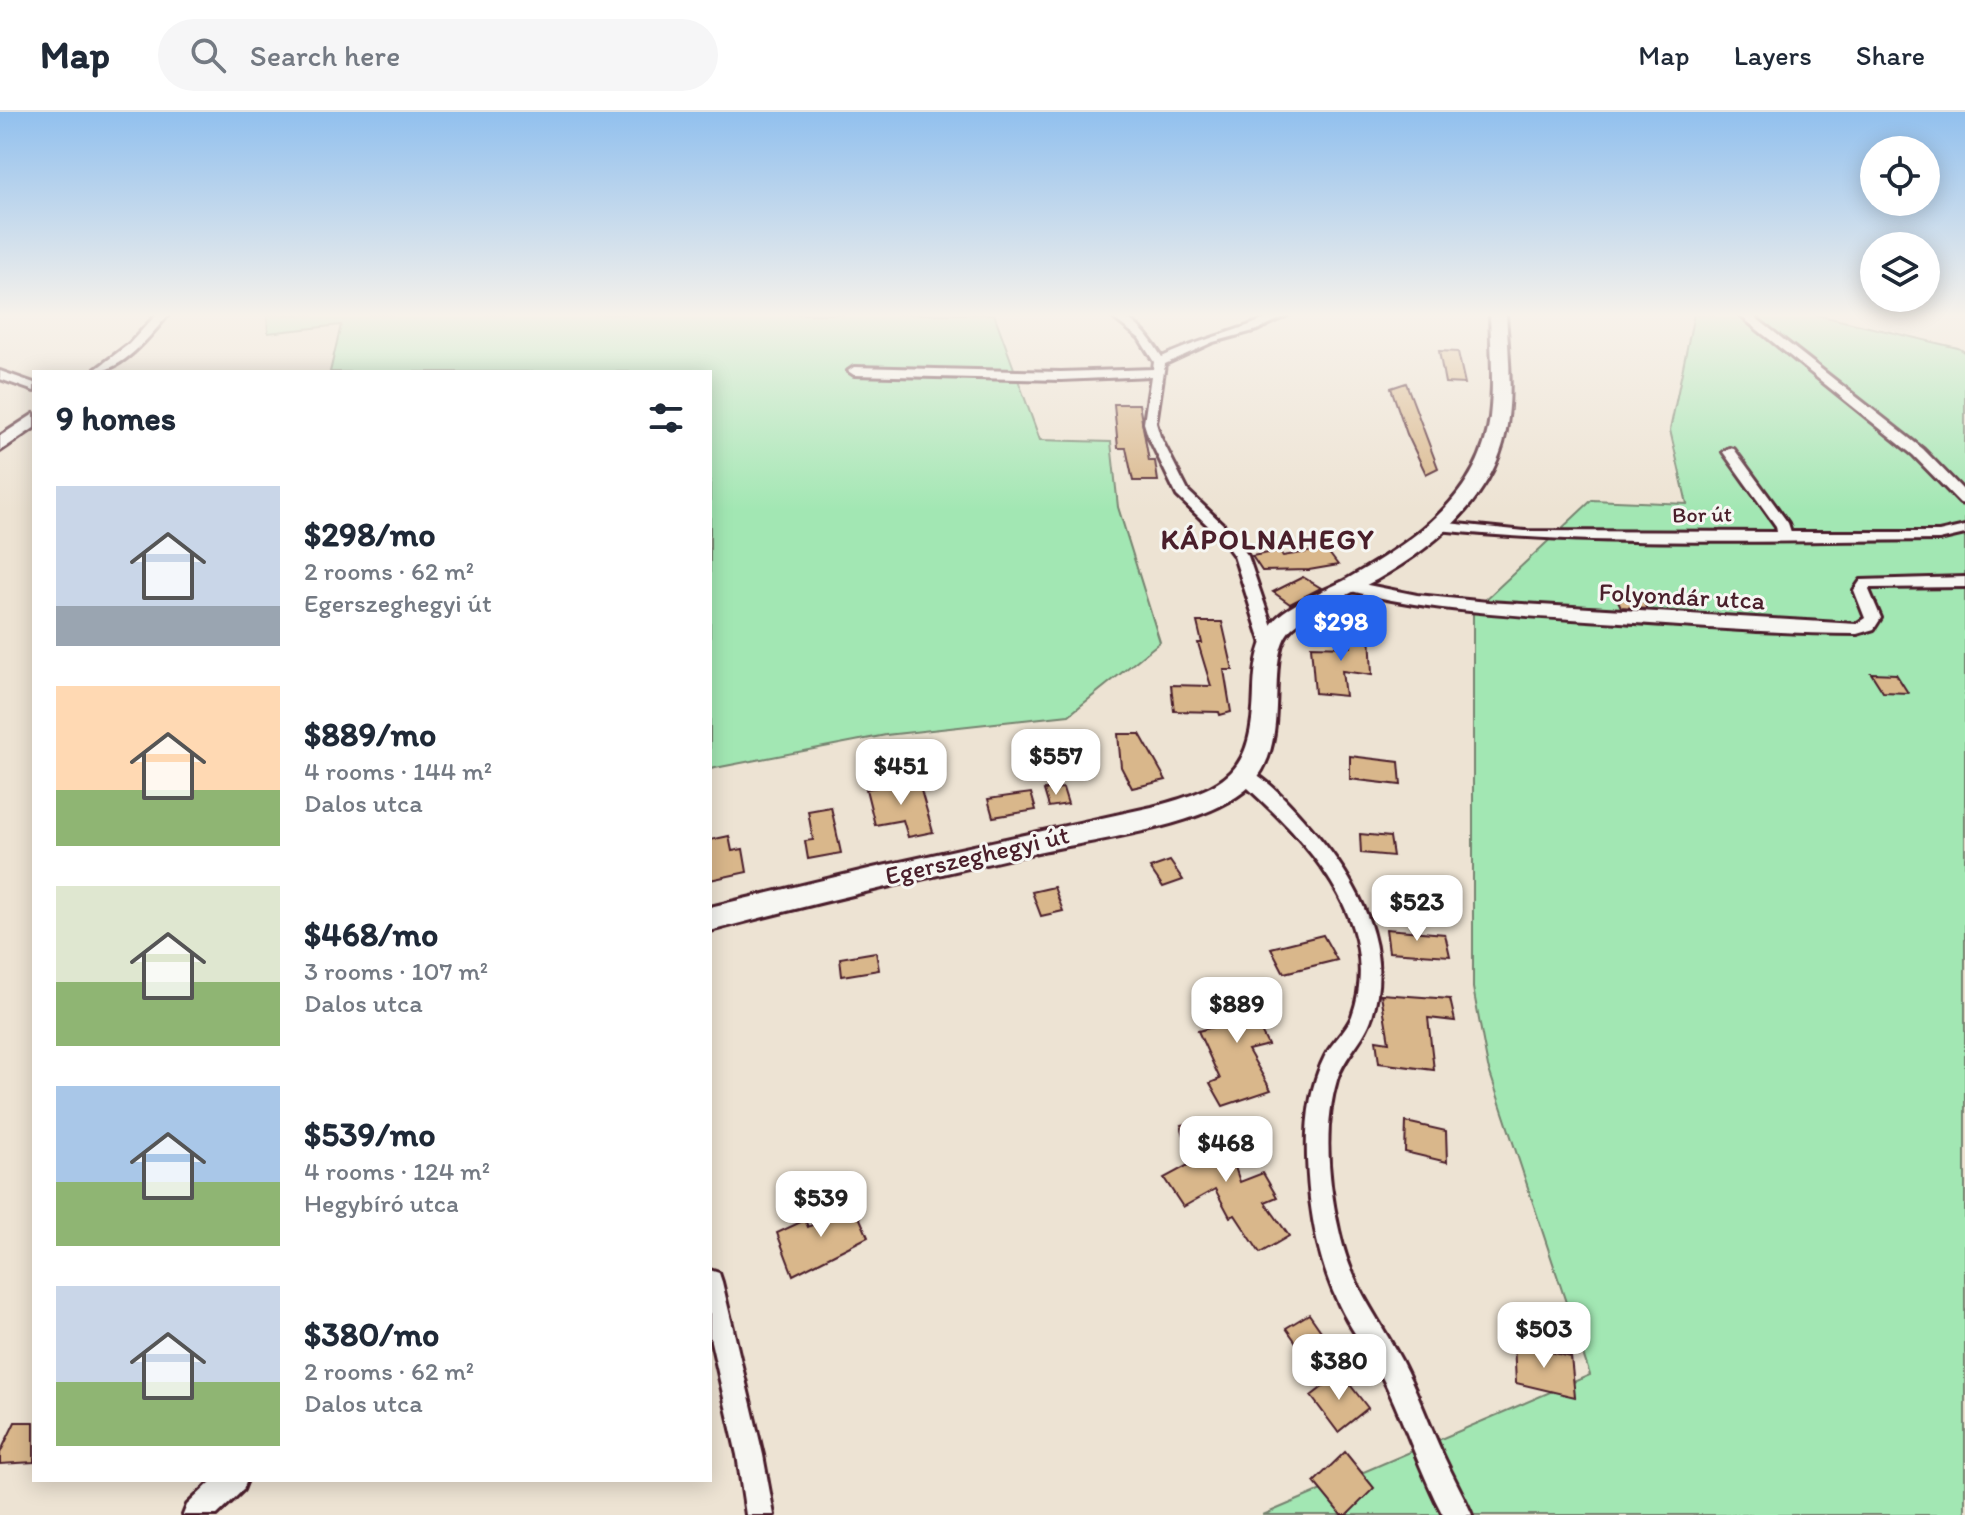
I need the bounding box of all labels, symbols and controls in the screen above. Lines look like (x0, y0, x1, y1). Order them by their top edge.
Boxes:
search box (158, 19, 718, 91)
text: Map (40, 32, 110, 78)
icon: search (186, 33, 230, 77)
text: Search here (250, 37, 400, 74)
text: Map (1638, 38, 1690, 72)
text: Layers (1734, 38, 1812, 72)
text: Share (1856, 38, 1925, 72)
map controls (1860, 136, 1940, 312)
button: locate (1860, 136, 1940, 216)
button: layers (1860, 232, 1940, 312)
icon: filters (644, 396, 688, 440)
text: 9 homes (56, 398, 176, 439)
street label: Bor út (1672, 500, 1732, 529)
text: $298/mo (304, 514, 436, 555)
icon: home (120, 518, 216, 614)
district label: KÁPOLNAHEGY (1161, 522, 1375, 556)
text: 2 rooms · 62 m² (304, 555, 474, 587)
street label: Folyondár utca (1598, 576, 1767, 616)
text: Egerszeghegyi út (304, 587, 492, 619)
pin: $298 (1294, 595, 1388, 663)
text: $298 (1314, 605, 1368, 637)
text: $889/mo (304, 714, 436, 755)
icon: home (120, 718, 216, 814)
pin: $557 (1009, 729, 1103, 797)
pin: $451 (854, 739, 948, 807)
text: $557 (1029, 739, 1083, 771)
text: $451 (874, 749, 928, 781)
text: 4 rooms · 144 m² (304, 755, 492, 787)
text: Dalos utca (304, 787, 423, 819)
street label: Egerszeghegyi út (882, 818, 1072, 892)
pin: $523 (1370, 875, 1464, 943)
text: $523 (1390, 885, 1444, 917)
text: $468/mo (304, 914, 438, 955)
icon: home (120, 918, 216, 1014)
text: 3 rooms · 107 m² (304, 955, 488, 987)
pin: $889 (1190, 977, 1284, 1045)
text: Dalos utca (304, 987, 423, 1019)
text: $889 (1209, 987, 1265, 1019)
text: $539/mo (304, 1114, 436, 1155)
pin: $468 (1179, 1116, 1273, 1184)
icon: home (120, 1118, 216, 1214)
text: $468 (1198, 1126, 1254, 1158)
text: 4 rooms · 124 m² (304, 1155, 490, 1187)
pin: $539 (774, 1171, 868, 1239)
text: $539 (794, 1181, 848, 1213)
text: Hegybíró utca (304, 1187, 459, 1219)
pin: $503 (1497, 1302, 1591, 1370)
text: $503 (1515, 1312, 1573, 1344)
text: $380/mo (304, 1314, 440, 1355)
icon: home (120, 1318, 216, 1414)
pin: $380 (1292, 1334, 1386, 1402)
text: $380 (1310, 1344, 1368, 1376)
text: 2 rooms · 62 m² (304, 1355, 474, 1387)
text: Dalos utca (304, 1387, 423, 1419)

